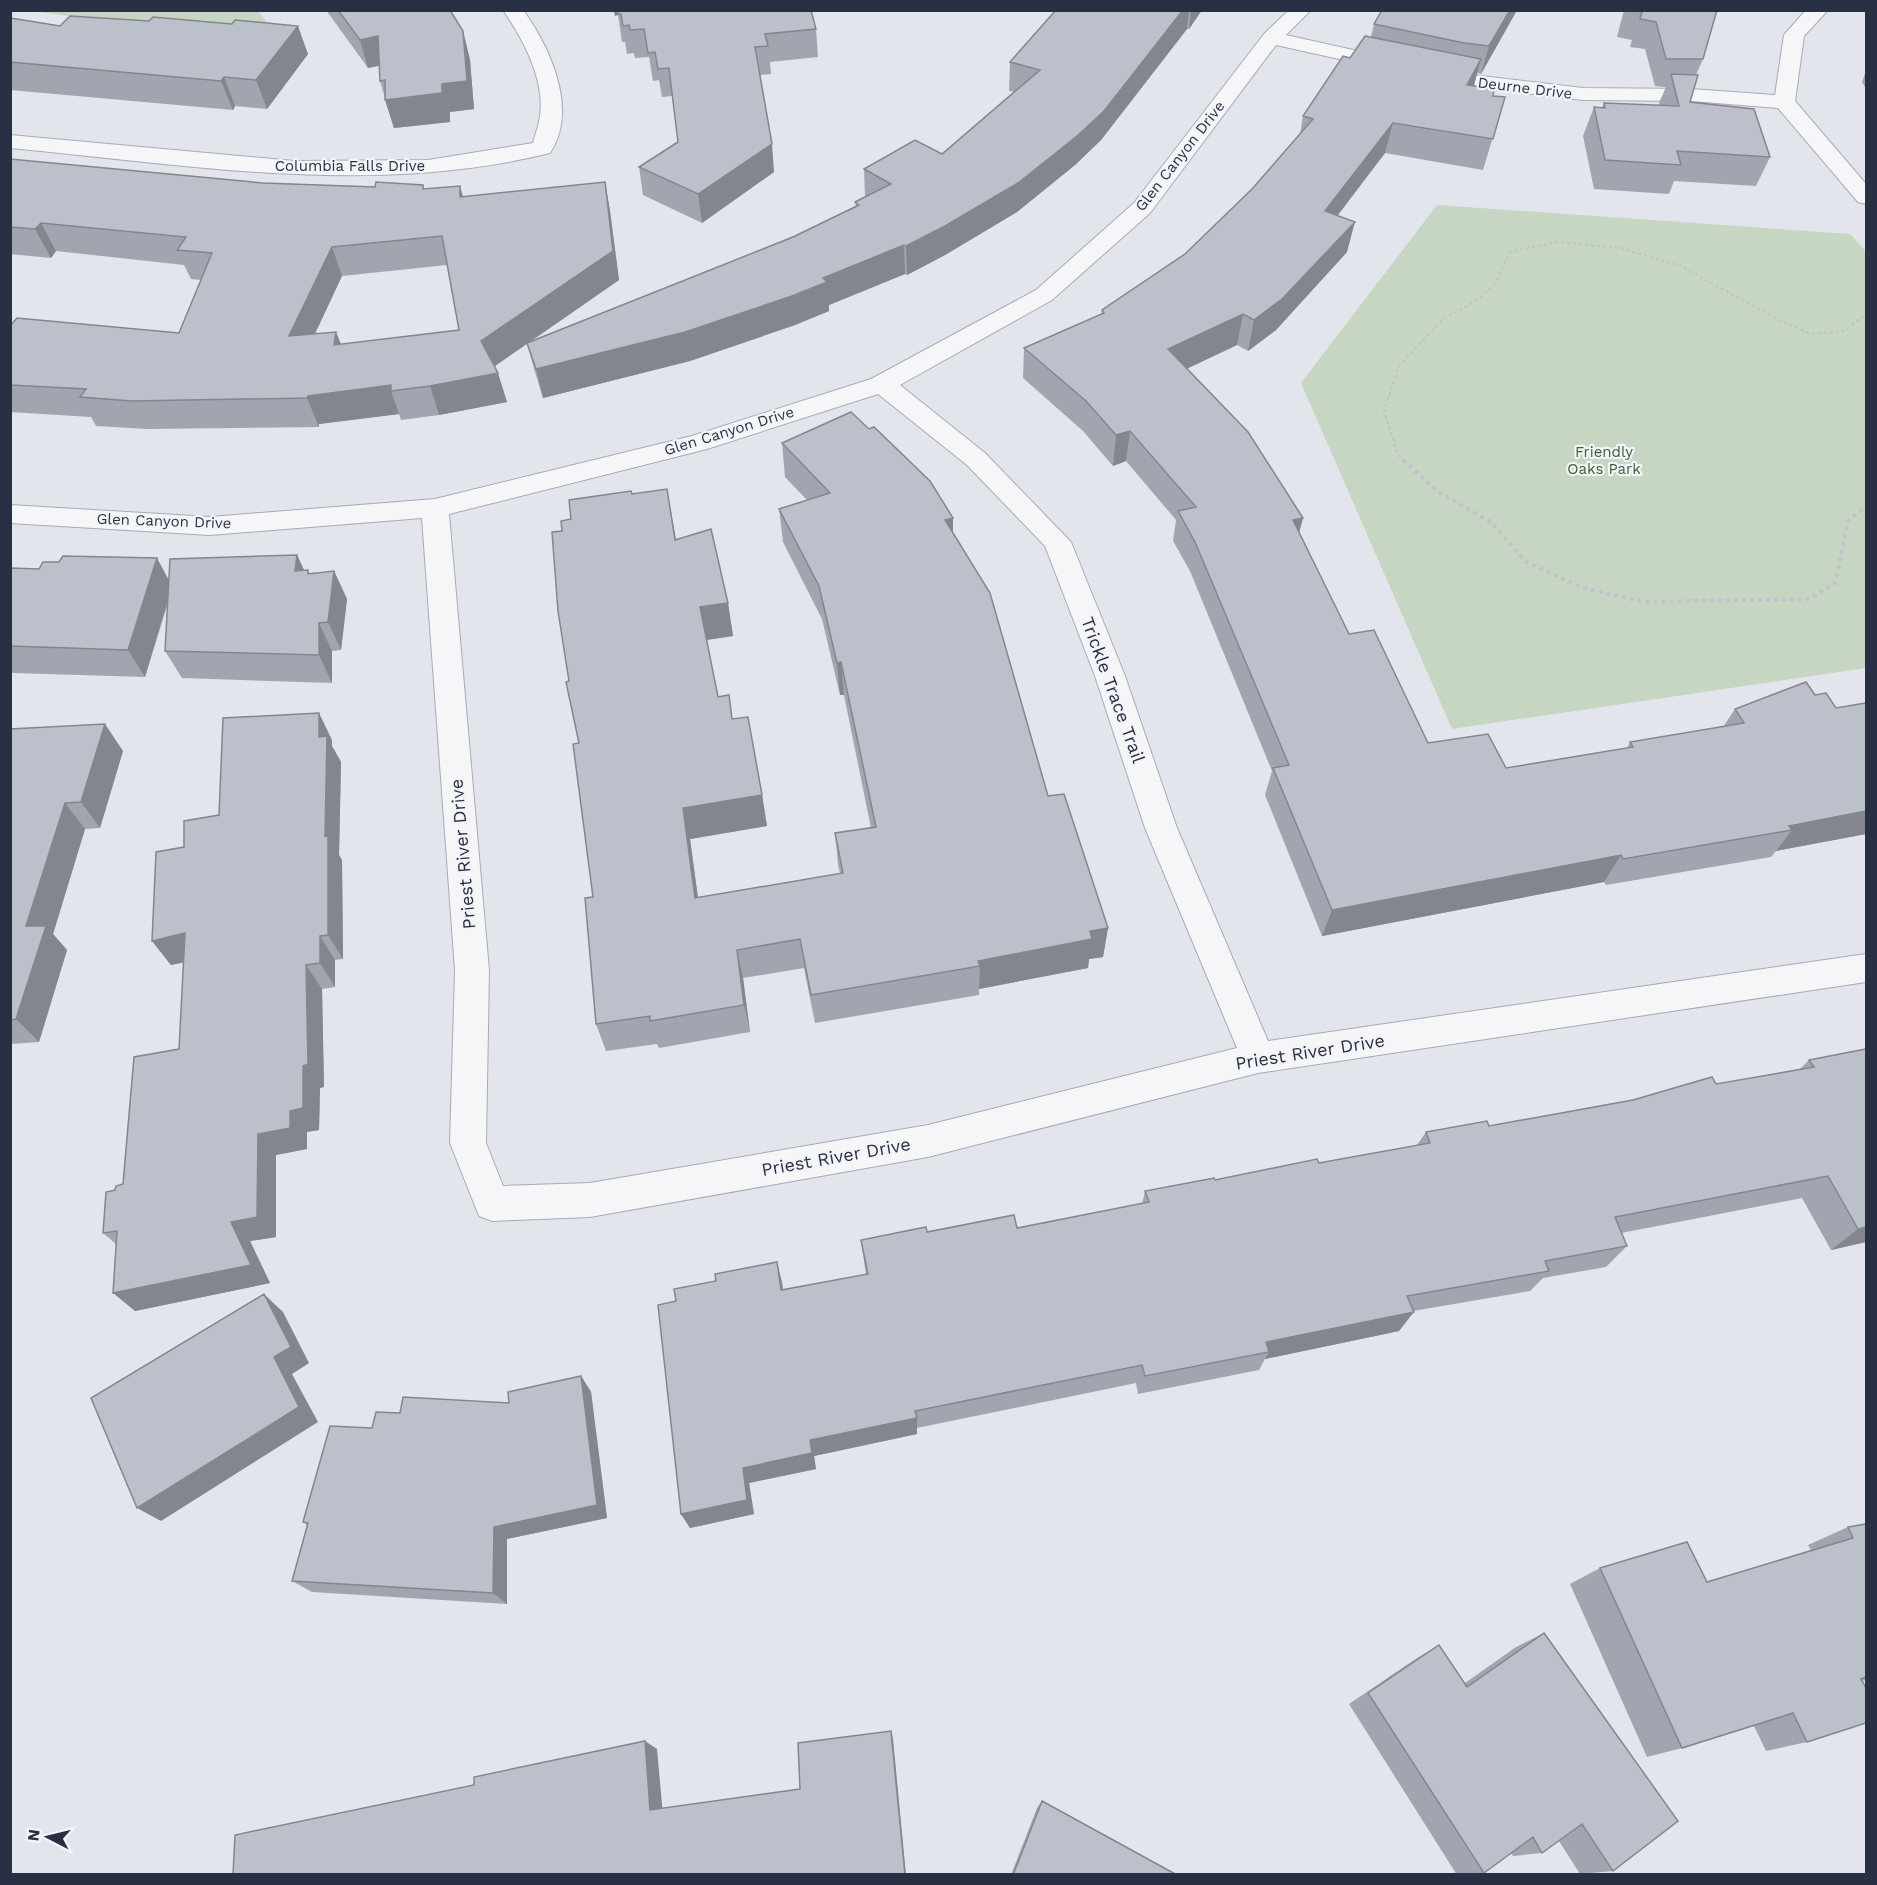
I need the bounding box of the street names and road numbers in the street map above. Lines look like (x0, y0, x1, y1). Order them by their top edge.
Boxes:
street label: Deurne Drive (1477, 73, 1573, 103)
street label: Glen Canyon Drive (1131, 97, 1229, 215)
street label: Columbia Falls Drive (275, 157, 425, 175)
street label: Glen Canyon Drive (662, 403, 796, 459)
street label: Glen Canyon Drive (96, 510, 232, 532)
street label: Trickle Trace Trail (1077, 614, 1150, 766)
street label: Priest River Drive (445, 778, 480, 930)
street label: Priest River Drive (1234, 1029, 1386, 1074)
street label: Priest River Drive (760, 1133, 912, 1180)

